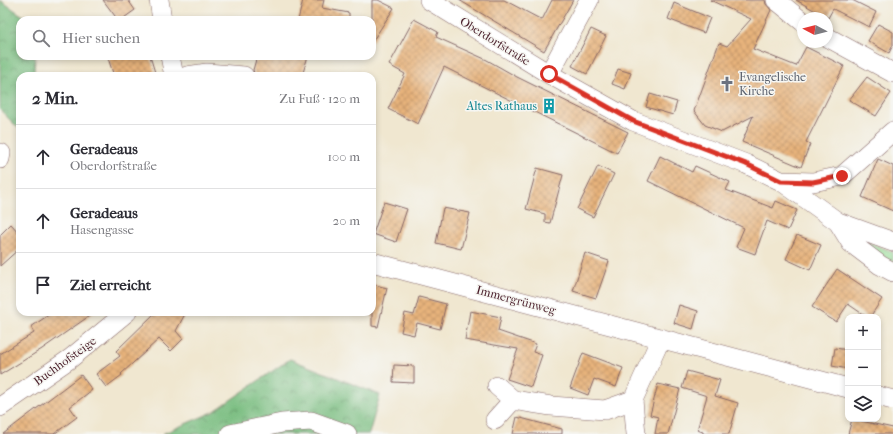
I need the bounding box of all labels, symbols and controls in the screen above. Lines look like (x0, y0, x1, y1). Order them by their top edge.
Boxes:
north arrow (797, 12, 833, 48)
street label: Oberdorfstraße (457, 14, 533, 68)
search box (16, 16, 376, 60)
icon: search (30, 27, 52, 49)
text: Hier suchen (62, 29, 140, 47)
route start (540, 65, 558, 83)
place label: Evangelische Kirche (739, 70, 806, 98)
church icon: Evangelische Kirche (718, 75, 736, 93)
text: 2 Min. (32, 88, 78, 108)
text: Zu Fuß · 120 m (279, 91, 360, 106)
building icon: Altes Rathaus (540, 97, 558, 115)
place label: Altes Rathaus (466, 99, 538, 113)
text: Geradeaus (70, 140, 138, 158)
icon: ahead (32, 146, 54, 168)
text: 100 m (327, 149, 360, 164)
text: Oberdorfstraße (70, 158, 157, 173)
route end (833, 167, 851, 185)
text: Geradeaus (70, 204, 138, 222)
icon: ahead (32, 210, 54, 232)
text: 20 m (333, 213, 360, 228)
text: Hasengasse (70, 222, 134, 237)
icon: arrive (32, 274, 54, 296)
text: Ziel erreicht (70, 276, 151, 294)
street label: Immergrünweg (475, 283, 558, 317)
map controls (845, 314, 881, 422)
button: + (845, 314, 881, 350)
street label: Buchhofsteige (31, 334, 99, 388)
button: − (845, 350, 881, 386)
button: layers (845, 386, 881, 422)

